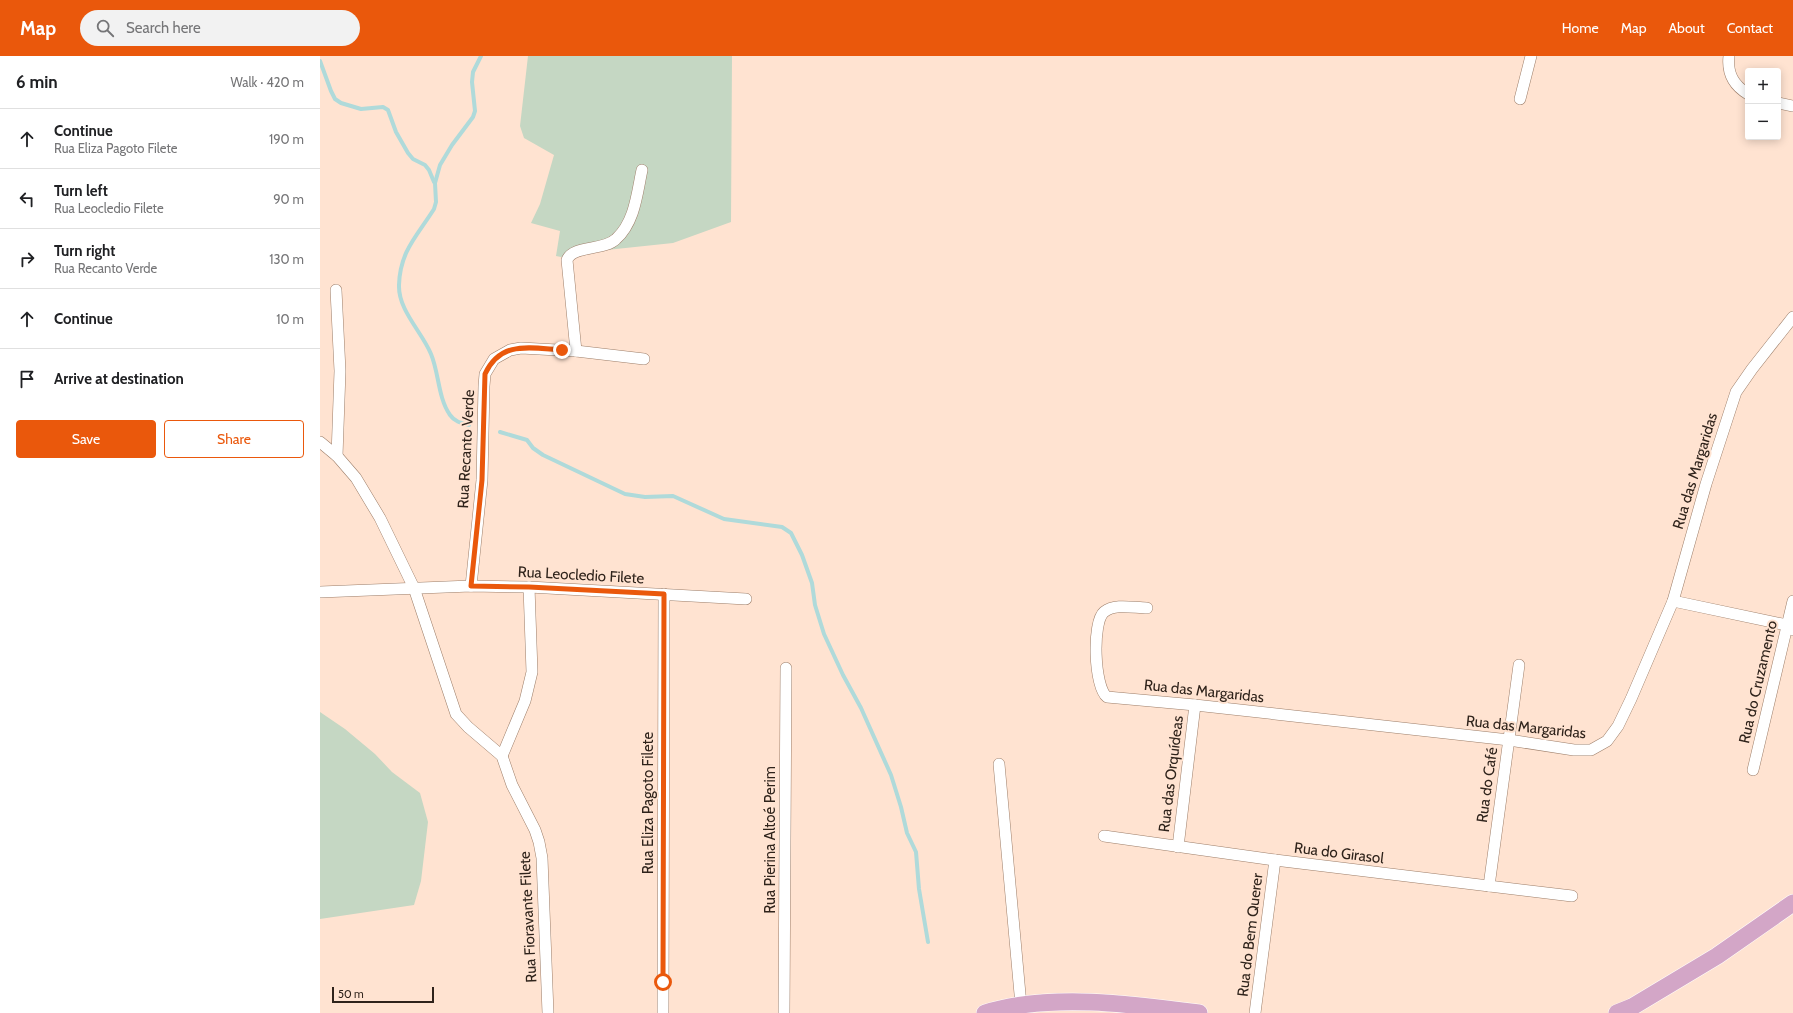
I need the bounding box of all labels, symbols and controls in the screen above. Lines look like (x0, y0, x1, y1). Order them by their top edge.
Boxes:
search box (80, 10, 360, 46)
text: Map (20, 17, 56, 40)
icon: search (94, 17, 116, 39)
text: Search here (126, 19, 201, 37)
text: Home (1562, 19, 1599, 37)
text: Map (1621, 19, 1646, 37)
text: About (1668, 19, 1705, 37)
text: Contact (1727, 19, 1773, 37)
map controls (1745, 68, 1781, 140)
button: + (1745, 68, 1781, 104)
text: 6 min (16, 72, 58, 92)
text: Walk · 420 m (230, 74, 304, 90)
button: − (1745, 104, 1781, 140)
text: Continue (54, 122, 113, 140)
icon: ahead (16, 128, 38, 150)
text: 190 m (269, 131, 304, 147)
text: Rua Eliza Pagoto Filete (54, 140, 178, 156)
text: Turn left (54, 182, 108, 200)
icon: left (16, 188, 38, 210)
text: 90 m (273, 191, 304, 207)
text: Rua Leocledio Filete (54, 200, 164, 216)
text: Turn right (54, 242, 115, 260)
icon: right (16, 248, 38, 270)
text: 130 m (269, 251, 304, 267)
text: Rua Recanto Verde (54, 260, 157, 276)
icon: ahead (16, 308, 38, 330)
text: Continue (54, 310, 113, 328)
text: 10 m (276, 311, 304, 327)
route end (553, 341, 571, 359)
icon: arrive (16, 368, 38, 390)
text: Arrive at destination (54, 370, 184, 388)
street label: Rua Recanto Verde (454, 389, 478, 509)
street label: Rua das Margaridas (1669, 411, 1721, 531)
button: Save (16, 420, 156, 458)
button: Share (164, 420, 304, 458)
street label: Rua Leocledio Filete (517, 563, 645, 587)
street label: Rua do Cruzamento (1735, 619, 1781, 745)
street label: Rua das Margaridas (1143, 676, 1265, 706)
street label: Rua das Margaridas (1465, 712, 1587, 742)
street label: Rua das Orquídeas (1155, 715, 1187, 833)
street label: Rua Eliza Pagoto Filete (639, 731, 657, 874)
street label: Rua do Café (1473, 746, 1501, 824)
street label: Rua Pierina Altoé Perim (761, 766, 779, 914)
street label: Rua do Girasol (1293, 839, 1385, 867)
street label: Rua Fioravante Filete (516, 851, 540, 983)
street label: Rua do Bem Querer (1233, 872, 1267, 998)
route start (654, 973, 672, 991)
scale bar (332, 985, 434, 1004)
text: 50 m (338, 987, 364, 1001)

